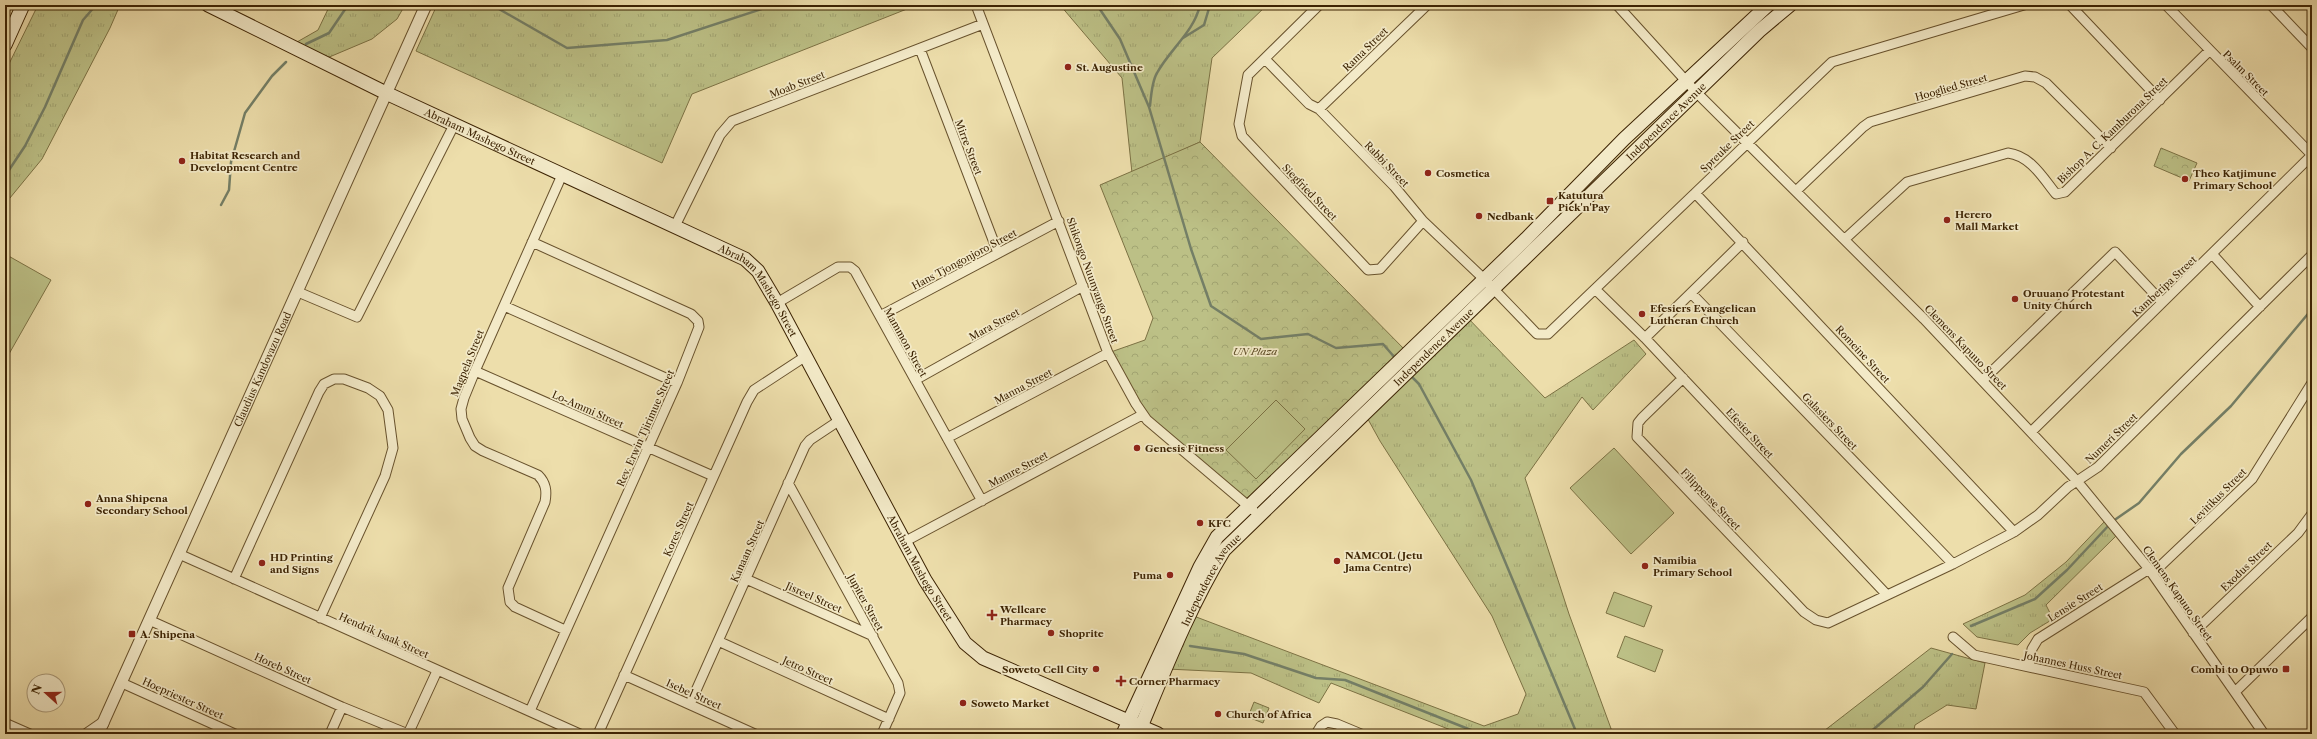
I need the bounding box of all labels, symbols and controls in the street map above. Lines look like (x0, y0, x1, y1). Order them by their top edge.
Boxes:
street label: Rama Street (1340, 24, 1391, 74)
street label: Psalm Street (2220, 48, 2272, 99)
place label: St. Augustine (1076, 61, 1143, 74)
marker: St. Augustine (1063, 62, 1073, 72)
street label: Moab Street (768, 68, 827, 101)
street label: Hooglied Street (1914, 71, 1989, 104)
street label: Bishop A. C. Kamburona Street (2055, 74, 2170, 186)
street label: Independence Avenue (1624, 80, 1709, 163)
street label: Abraham Mashego Street (421, 105, 537, 168)
street label: Spreuke Street (1698, 117, 1757, 175)
street label: Mirre Street (952, 118, 985, 177)
street label: Rabbi Street (1362, 139, 1412, 190)
place label: Habitat Research and Development Centre (190, 149, 301, 174)
marker: Habitat Research and Development Centre (177, 156, 187, 166)
street label: Siegfried Street (1279, 161, 1340, 224)
place label: Cosmetica (1436, 167, 1490, 180)
place label: Theo Katjimune Primary School (2193, 167, 2276, 192)
marker: Cosmetica (1423, 168, 1433, 178)
marker: Theo Katjimune Primary School (2180, 174, 2190, 184)
place label: Katutura Pick'n'Pay (1558, 189, 1611, 214)
marker: Katutura Pick'n'Pay (1545, 196, 1555, 206)
place label: Herero Mall Market (1955, 208, 2018, 233)
place label: Nedbank (1487, 210, 1534, 223)
marker: Nedbank (1474, 211, 1484, 221)
marker: Herero Mall Market (1942, 215, 1952, 225)
street label: Shikongo Nuunyango Street (1064, 216, 1121, 345)
street label: Hans Tjongonjoro Street (909, 226, 1019, 293)
street label: Abraham Mashego Street (715, 241, 800, 340)
street label: Kamberipa Street (2129, 253, 2200, 320)
place label: Oruuano Protestant Unity Church (2023, 287, 2124, 312)
marker: Oruuano Protestant Unity Church (2010, 294, 2020, 304)
place label: Efesiers Evangelican Lutheran Church (1650, 302, 1756, 327)
street label: Clemens Kapuuo Street (1922, 302, 2010, 393)
street label: Mammon Street (881, 305, 930, 380)
street label: Mara Street (967, 305, 1022, 344)
street label: Independence Avenue (1391, 305, 1477, 389)
marker: Efesiers Evangelican Lutheran Church (1637, 309, 1647, 319)
street label: Claudius Kandovazu Road (231, 310, 294, 429)
street label: Romeine Street (1833, 323, 1893, 386)
street label: Magpela Street (448, 327, 487, 399)
park label: UN Plaza (1233, 345, 1277, 358)
street label: Manna Street (992, 365, 1055, 407)
street label: Rev. Erwin Tjirimue Street (614, 367, 677, 489)
street label: Lo-Ammi Street (550, 388, 626, 431)
street label: Galasiers Street (1799, 390, 1860, 453)
street label: Efesier Street (1723, 406, 1777, 462)
street label: Numeri Street (2083, 410, 2140, 466)
place label: Genesis Fitness (1145, 442, 1224, 455)
marker: Genesis Fitness (1132, 443, 1142, 453)
street label: Mamre Street (986, 448, 1051, 491)
street label: Levitikus Street (2187, 465, 2250, 527)
street label: Filippense Street (1678, 466, 1744, 533)
place label: Anna Shipena Secondary School (95, 492, 188, 517)
marker: Anna Shipena Secondary School (83, 499, 93, 509)
street label: Kores Street (661, 499, 697, 559)
street label: Abraham Mashego Street (884, 512, 956, 624)
street label: Kanaan Street (728, 517, 767, 585)
place label: KFC (1208, 517, 1231, 530)
marker: KFC (1195, 518, 1205, 528)
street label: Independence Avenue (1179, 531, 1244, 629)
street label: Exodus Street (2218, 538, 2275, 594)
street label: Clemens Kapuuo Street (2140, 543, 2216, 644)
place label: NAMCOL (Jetu Jama Centre) (1343, 549, 1423, 574)
place label: HD Printing and Signs (270, 551, 333, 576)
place label: Namibia Primary School (1653, 554, 1733, 579)
marker: NAMCOL (Jetu Jama Centre) (1332, 556, 1342, 566)
marker: HD Printing and Signs (257, 558, 267, 568)
marker: Namibia Primary School (1640, 561, 1650, 571)
place label: Puma (1133, 569, 1162, 582)
street label: Jupiter Street (844, 570, 887, 633)
marker: Puma (1165, 570, 1175, 580)
street label: Jisreel Street (782, 578, 844, 616)
street label: Lensie Street (2045, 580, 2106, 624)
place label: Wellcare Pharmacy (999, 603, 1053, 628)
street label: Hendrik Isaak Street (337, 610, 431, 661)
marker: Wellcare Pharmacy (987, 610, 997, 620)
place label: Shoprite (1059, 627, 1104, 640)
place label: A. Shipena (139, 628, 195, 641)
marker: Shoprite (1046, 628, 1056, 638)
marker: A. Shipena (127, 629, 137, 639)
street label: Johannes Huss Street (2020, 648, 2124, 682)
street label: Horeb Street (252, 650, 314, 687)
street label: Jetro Street (779, 653, 835, 688)
place label: Soweto Cell City (1002, 663, 1089, 676)
place label: Combi to Opuwo (2191, 663, 2278, 676)
marker: Soweto Cell City (1091, 664, 1101, 674)
marker: Combi to Opuwo (2281, 664, 2291, 674)
north arrow (26, 673, 66, 713)
street label: Hoepriester Street (140, 675, 226, 722)
place label: Corner Pharmacy (1129, 675, 1221, 688)
street label: Isebel Street (664, 676, 724, 713)
marker: Corner Pharmacy (1116, 676, 1126, 686)
text: N (28, 682, 45, 696)
place label: Soweto Market (971, 697, 1049, 710)
marker: Soweto Market (958, 698, 968, 708)
place label: Church of Africa (1226, 708, 1312, 721)
marker: Church of Africa (1213, 709, 1223, 719)

